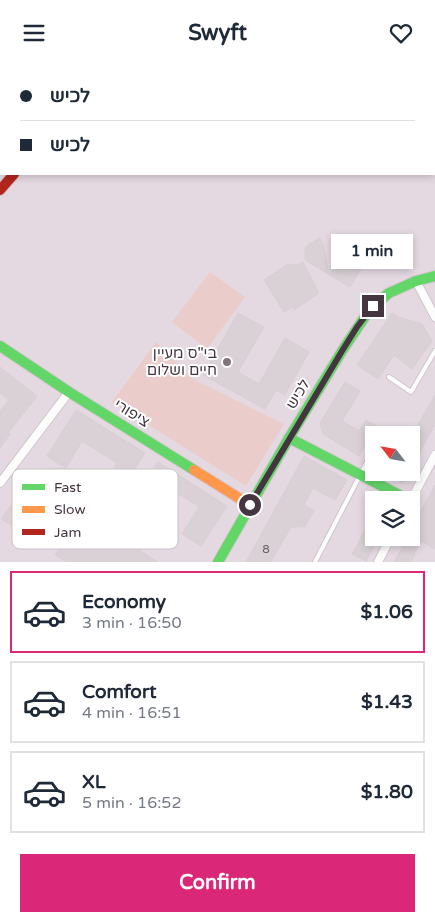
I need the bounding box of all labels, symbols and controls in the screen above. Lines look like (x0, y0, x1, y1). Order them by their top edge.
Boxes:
icon: menu (20, 19, 48, 47)
icon: heart (387, 19, 415, 47)
text: Swyft (188, 20, 247, 46)
text: לכיש (50, 85, 90, 107)
text: לכיש (50, 134, 90, 156)
callout: 1 min (332, 233, 414, 269)
text: 1 min (351, 241, 393, 261)
route end (362, 295, 384, 317)
place label: בי"ס מעיין חיים ושלום (147, 344, 217, 379)
marker: בי"ס מעיין חיים ושלום (221, 356, 233, 368)
street label: לכיש (282, 376, 314, 412)
street label: ציפורי (111, 395, 153, 431)
north arrow (365, 426, 420, 481)
map controls (365, 426, 420, 546)
legend (12, 469, 178, 549)
text: Fast (54, 479, 82, 496)
button: layers (365, 491, 420, 546)
route start (239, 494, 261, 516)
text: Slow (54, 501, 86, 518)
text: Jam (54, 524, 81, 541)
house number: 8 (262, 542, 270, 556)
icon: car (22, 590, 67, 635)
text: Economy (82, 591, 166, 613)
text: $1.06 (361, 601, 413, 623)
text: 3 min · 16:50 (82, 613, 181, 633)
icon: car (22, 680, 67, 725)
text: Comfort (82, 681, 156, 703)
text: $1.43 (361, 691, 413, 713)
text: 4 min · 16:51 (82, 703, 181, 723)
icon: car (22, 770, 67, 815)
text: XL (82, 771, 106, 793)
text: $1.80 (361, 781, 413, 803)
text: 5 min · 16:52 (82, 793, 181, 813)
button: Confirm (20, 854, 415, 912)

